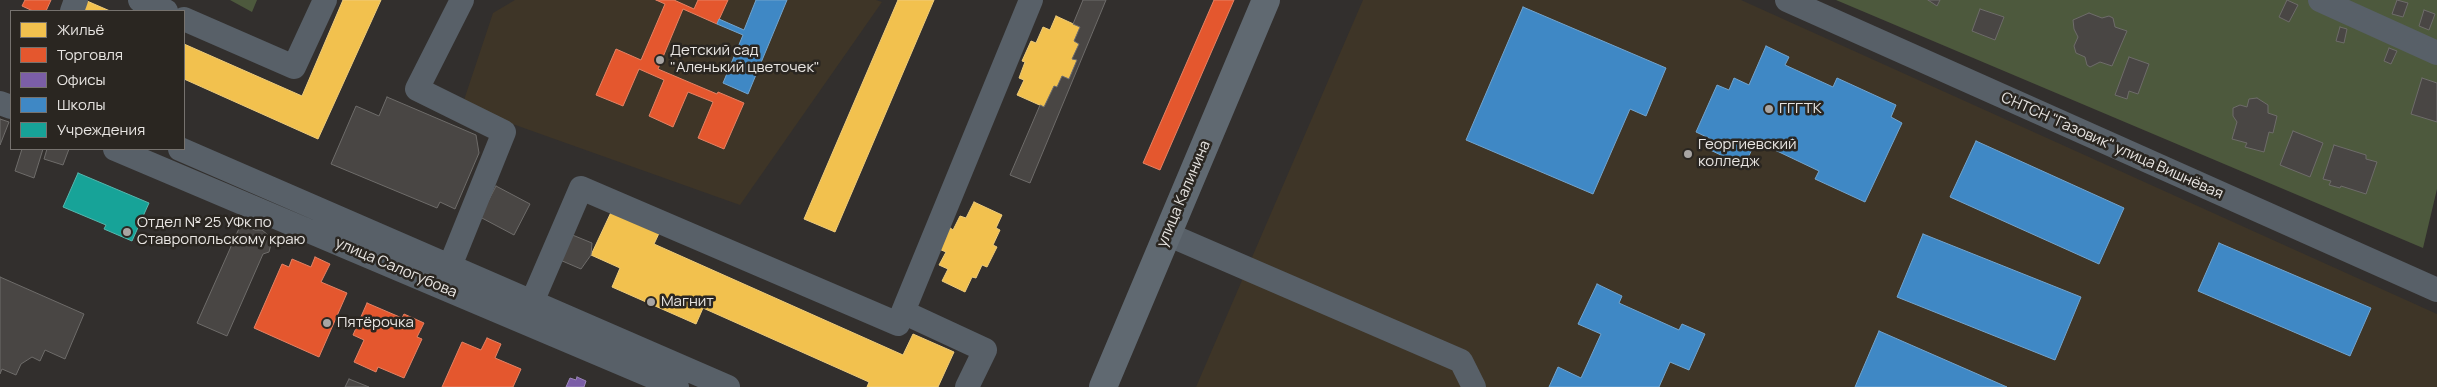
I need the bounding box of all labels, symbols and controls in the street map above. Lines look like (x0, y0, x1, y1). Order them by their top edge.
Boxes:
legend (10, 10, 185, 150)
text: Жильё (57, 19, 104, 40)
place label: Детский сад "Аленький цветочек" (670, 42, 820, 77)
text: Торговля (57, 44, 123, 65)
marker: Детский сад "Аленький цветочек" (654, 54, 666, 66)
text: Офисы (57, 69, 106, 90)
street label: СНТСН "Газовик" улица Вишнёвая (1998, 89, 2226, 203)
text: Школы (57, 94, 105, 115)
place label: ГГГТК (1779, 100, 1822, 118)
marker: ГГГТК (1763, 103, 1775, 115)
text: Учреждения (57, 119, 145, 140)
place label: Георгиевский колледж (1698, 136, 1797, 171)
street label: улица Калинина (1153, 138, 1215, 250)
marker: Георгиевский колледж (1682, 148, 1694, 160)
place label: Отдел № 25 УФк по Ставропольскому краю (137, 214, 305, 249)
marker: Отдел № 25 УФк по Ставропольскому краю (121, 226, 133, 238)
street label: улица Салогубова (332, 234, 460, 302)
place label: Магнит (661, 293, 714, 311)
marker: Магнит (645, 296, 657, 308)
place label: Пятёрочка (337, 314, 414, 332)
marker: Пятёрочка (321, 317, 333, 329)

